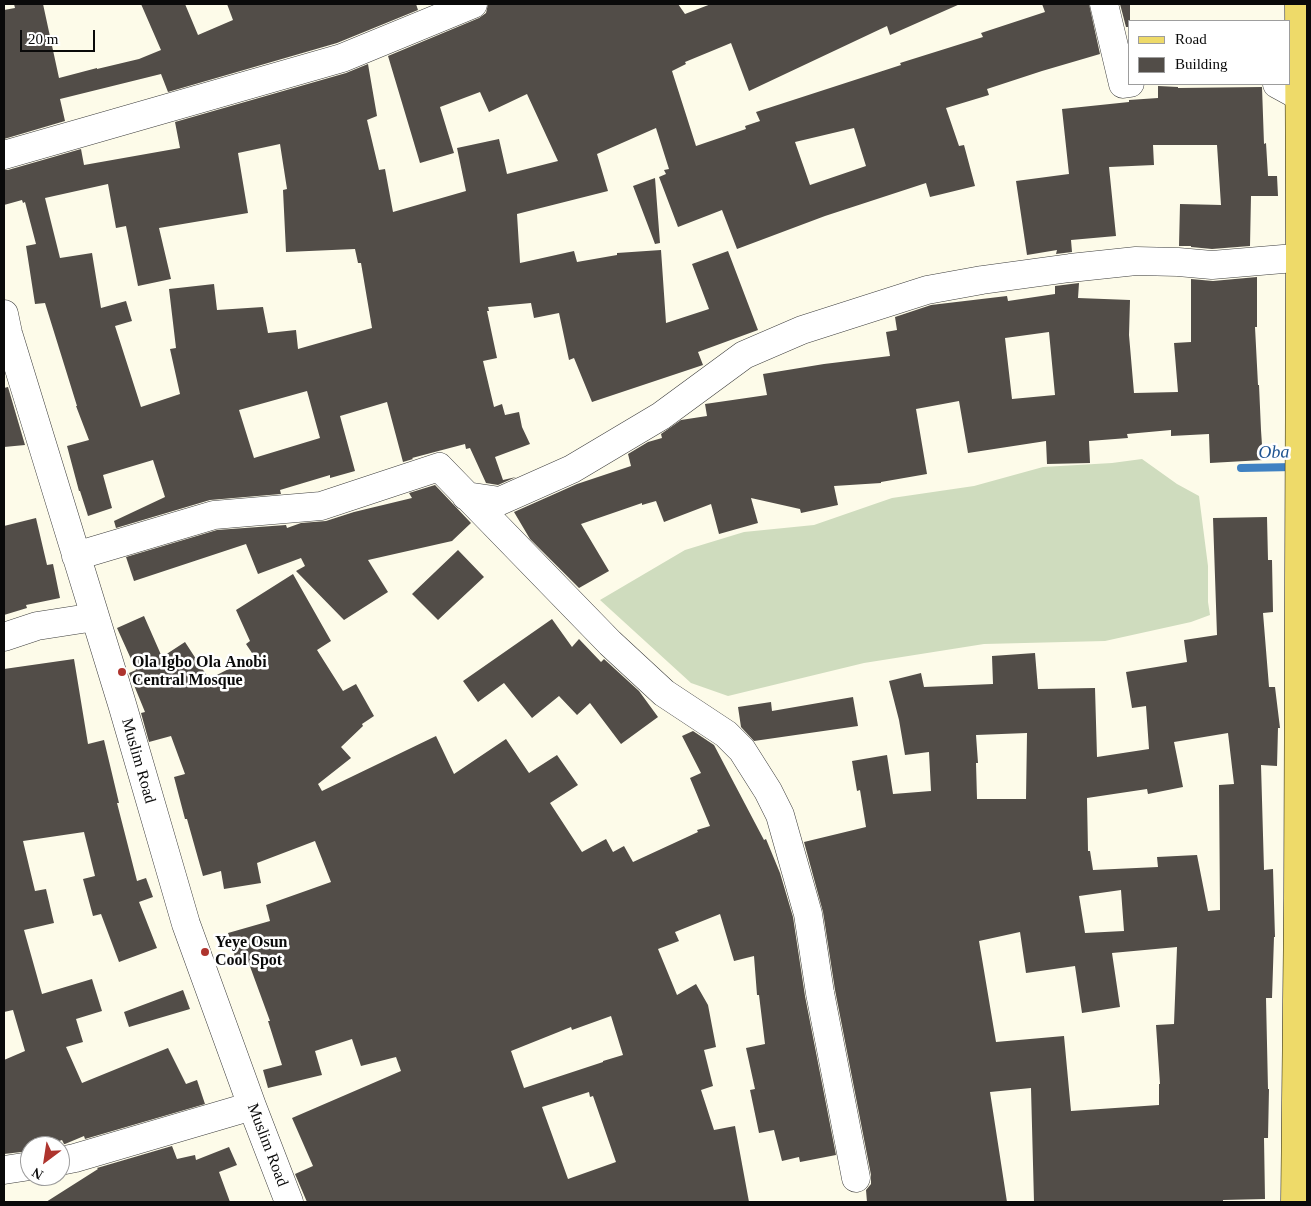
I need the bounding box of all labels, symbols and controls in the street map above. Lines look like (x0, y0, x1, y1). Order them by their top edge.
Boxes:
scale bar (22, 20, 98, 52)
legend (1128, 20, 1291, 85)
text: 20 m (28, 31, 58, 47)
text: Road (1175, 31, 1207, 47)
text: Building (1175, 56, 1228, 72)
water label: Oba (1258, 442, 1290, 464)
place label: Ola Igbo Ola Anobi Central Mosque (132, 653, 267, 691)
marker: Ola Igbo Ola Anobi Central Mosque (116, 666, 128, 678)
street label: Muslim Road (117, 716, 159, 806)
place label: Yeye Osun Cool Spot (215, 933, 287, 971)
marker: Yeye Osun Cool Spot (199, 946, 211, 958)
street label: Muslim Road (242, 1101, 292, 1189)
north arrow (20, 1136, 70, 1186)
text: N (29, 1164, 46, 1182)

